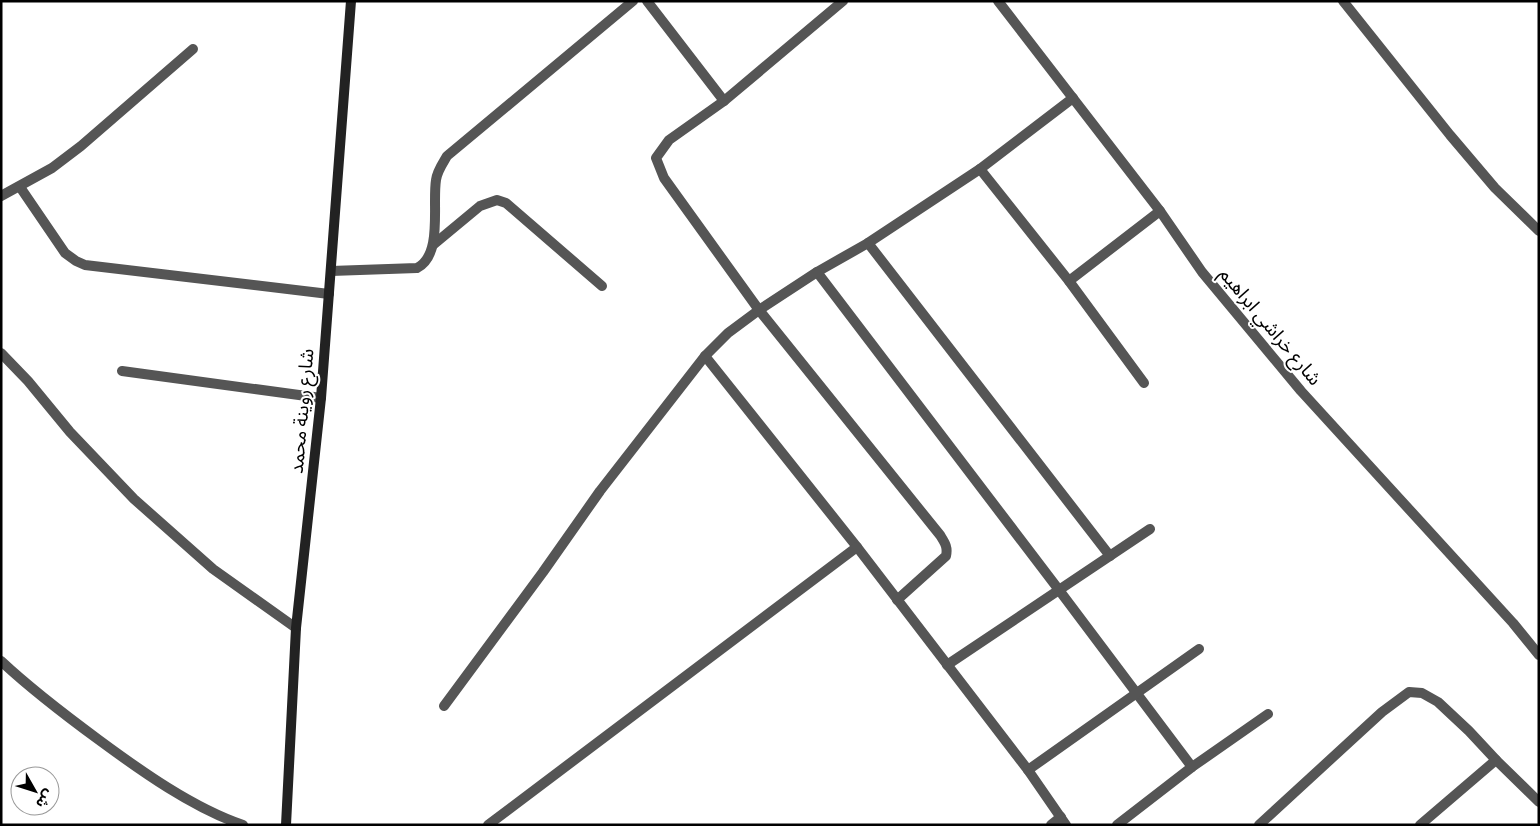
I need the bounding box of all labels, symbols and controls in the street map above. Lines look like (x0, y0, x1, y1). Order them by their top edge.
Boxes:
street label: شارع خراشي ابراهيم (1212, 262, 1327, 392)
street label: شارع روينة محمد (284, 348, 320, 475)
north arrow (10, 766, 60, 816)
text: ش (32, 786, 58, 812)

